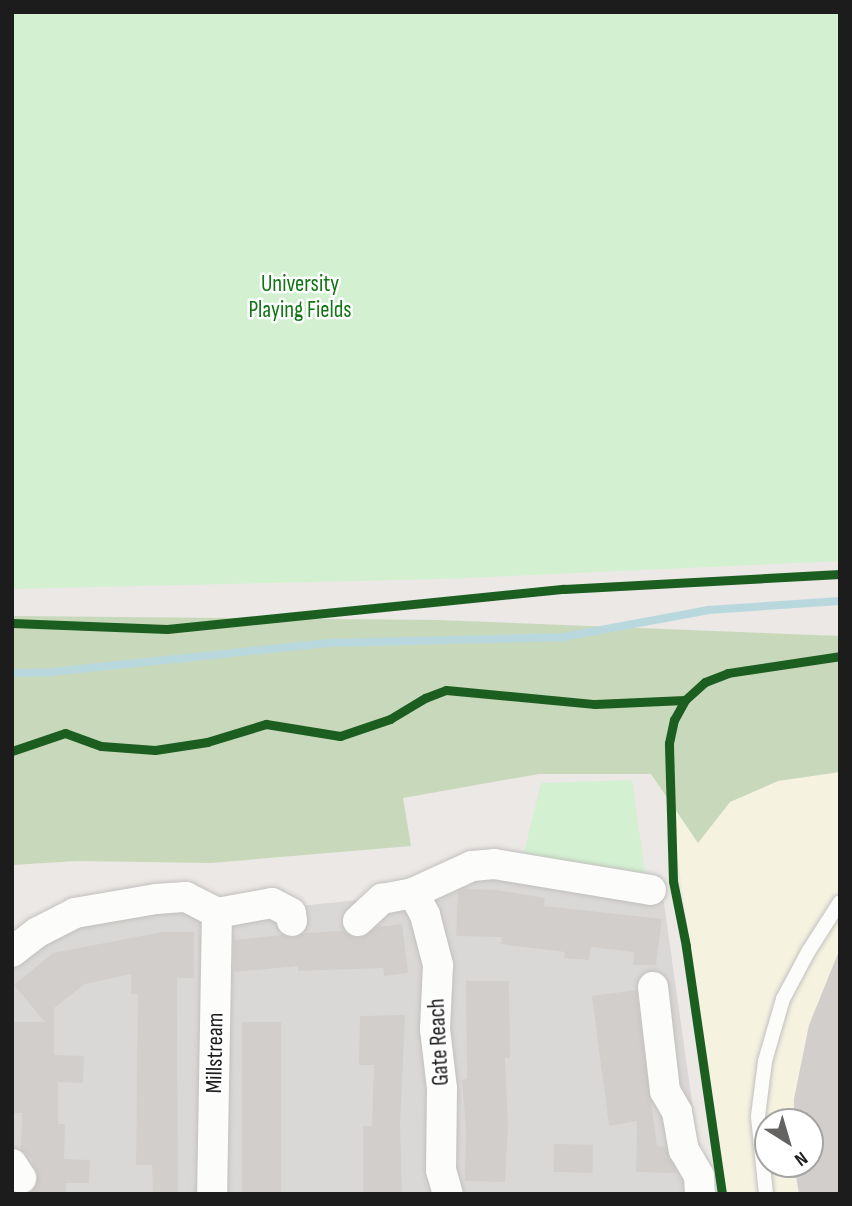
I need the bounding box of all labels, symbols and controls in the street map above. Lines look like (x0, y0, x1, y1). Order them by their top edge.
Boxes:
park label: University Playing Fields (248, 270, 352, 324)
street label: Gate Reach (423, 998, 455, 1086)
street label: Millstream (200, 1012, 230, 1094)
north arrow (754, 1108, 824, 1178)
text: N (790, 1146, 812, 1171)

